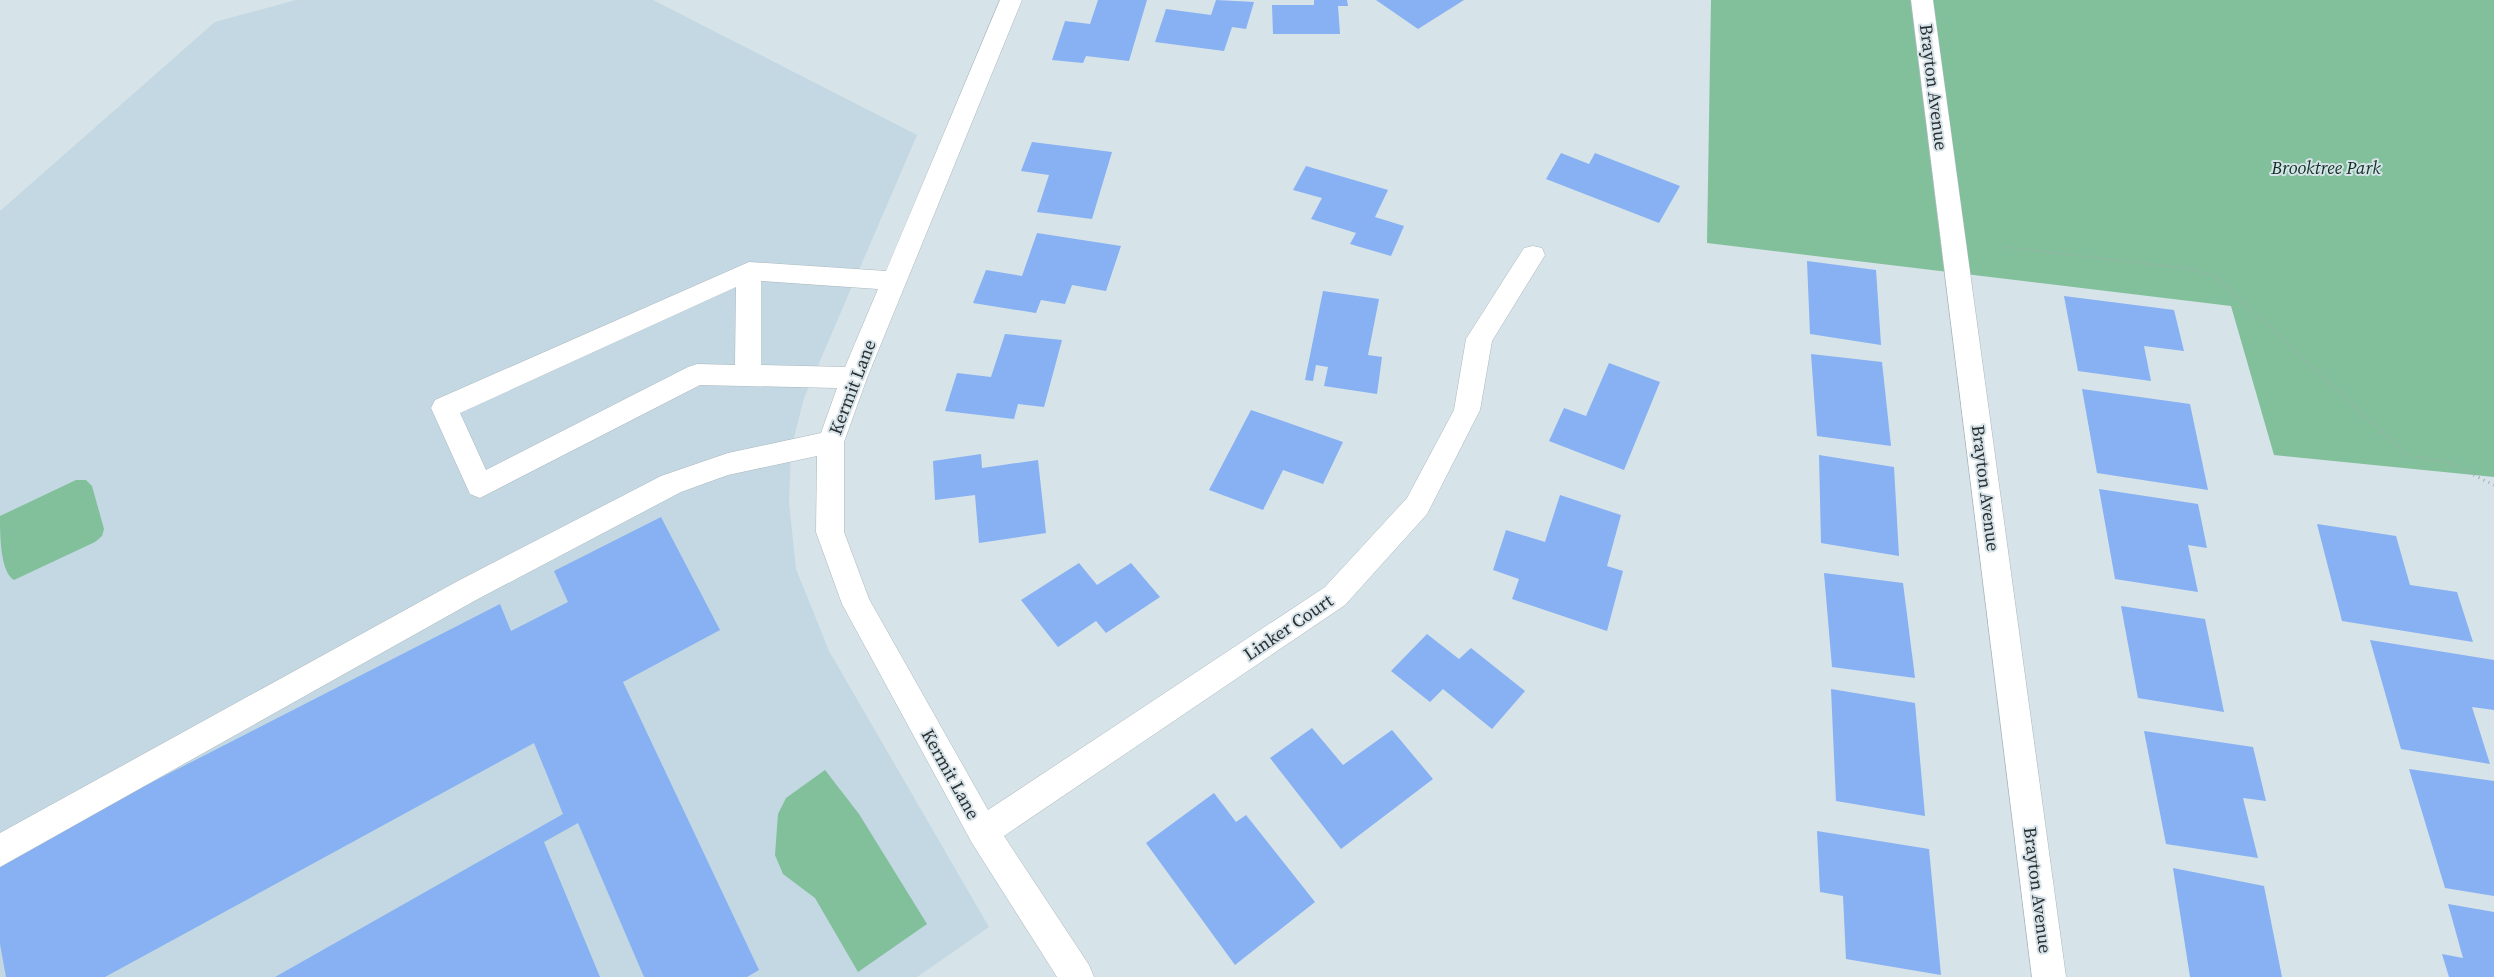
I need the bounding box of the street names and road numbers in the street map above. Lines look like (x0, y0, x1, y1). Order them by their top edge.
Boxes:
street label: Brayton Avenue (1914, 22, 1954, 152)
street label: Kermit Lane (822, 336, 882, 438)
street label: Brayton Avenue (1966, 423, 2006, 553)
street label: Linker Court (1238, 588, 1338, 666)
street label: Kermit Lane (916, 724, 986, 824)
street label: Brayton Avenue (2018, 825, 2058, 955)

